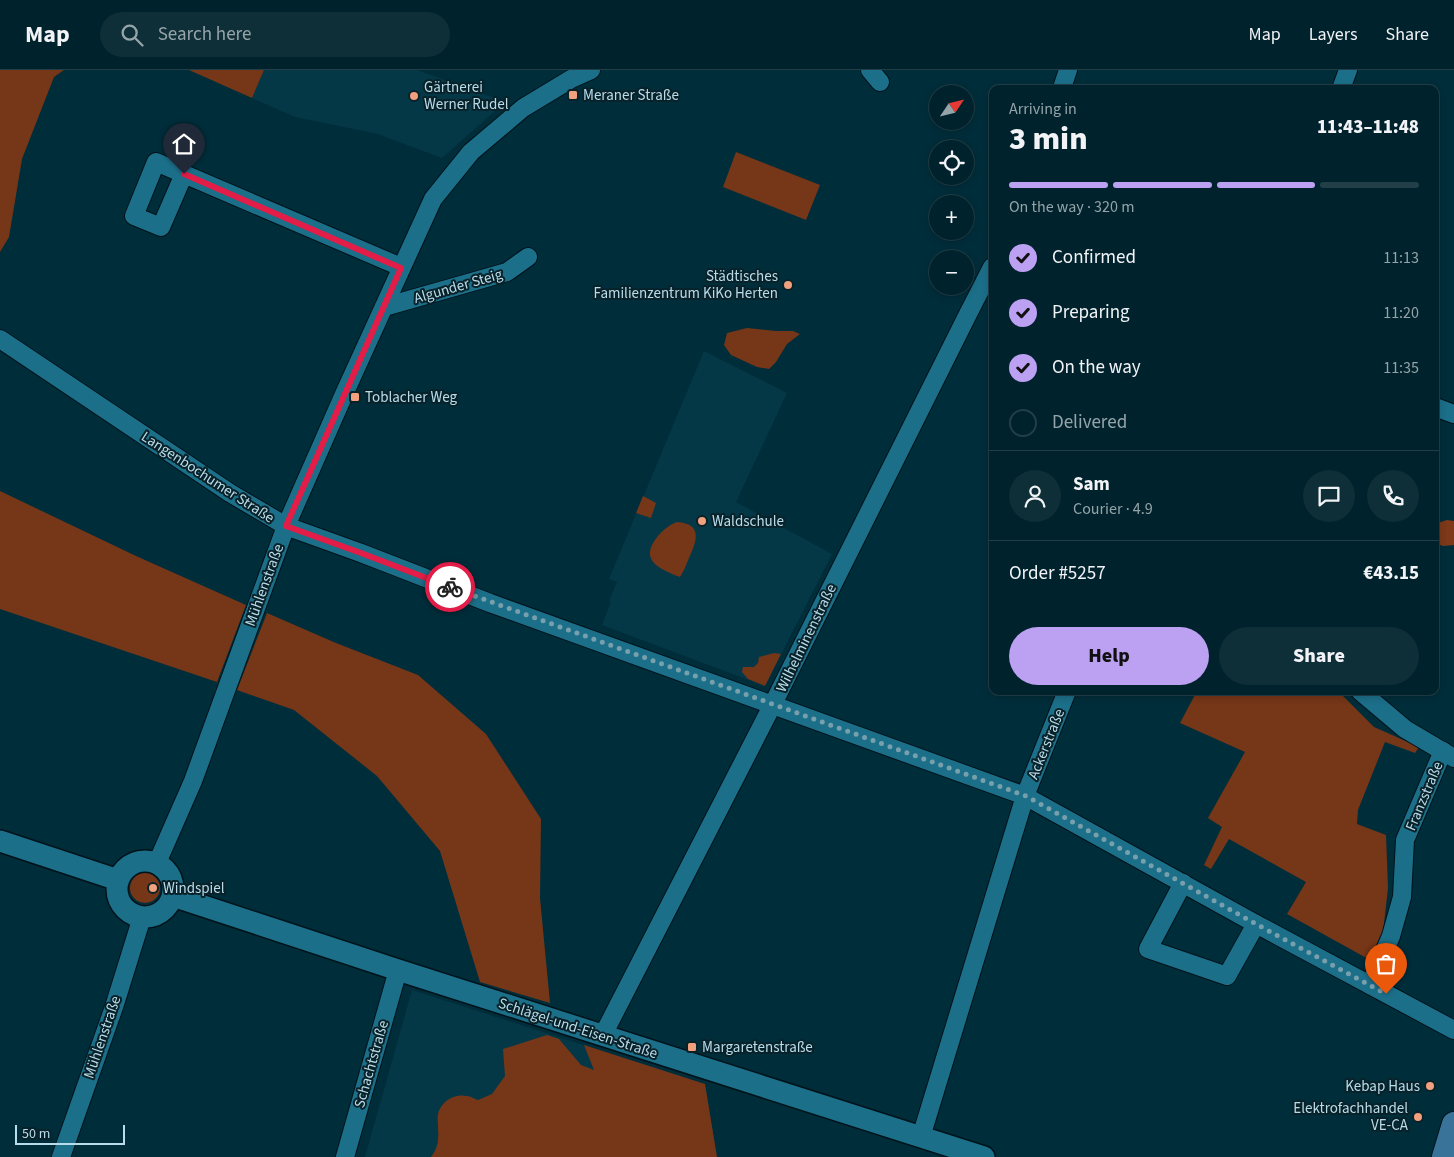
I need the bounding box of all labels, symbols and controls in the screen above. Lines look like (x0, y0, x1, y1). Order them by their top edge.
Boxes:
search box (100, 12, 450, 57)
text: Map (25, 17, 70, 52)
icon: search (118, 21, 146, 49)
text: Search here (158, 21, 251, 48)
text: Map (1249, 22, 1281, 47)
text: Layers (1309, 22, 1358, 47)
text: Share (1386, 22, 1429, 47)
place label: Gärtnerei Werner Rudel (424, 77, 509, 115)
place label: Meraner Straße (583, 85, 679, 106)
north arrow (929, 85, 974, 130)
map controls (929, 85, 974, 295)
marker: Meraner Straße (567, 89, 579, 101)
marker: Gärtnerei Werner Rudel (408, 90, 420, 102)
text: Arriving in (1009, 98, 1077, 120)
text: 11:43–11:48 (1317, 114, 1419, 141)
text: 3 min (1009, 116, 1088, 162)
pin (163, 123, 205, 174)
icon: home (170, 130, 198, 158)
button: locate (929, 140, 974, 185)
button: + (929, 195, 974, 240)
text: On the way · 320 m (1009, 196, 1134, 218)
icon: check (1009, 244, 1037, 272)
text: Confirmed (1052, 244, 1136, 271)
text: 11:13 (1383, 247, 1419, 269)
button: − (929, 250, 974, 295)
street label: Algunder Steig (411, 264, 505, 309)
place label: Städtisches Familienzentrum KiKo Herten (593, 266, 778, 304)
marker: Städtisches Familienzentrum KiKo Herten (782, 279, 794, 291)
icon: check (1009, 299, 1037, 327)
text: Preparing (1052, 299, 1130, 326)
text: 11:20 (1383, 302, 1419, 324)
icon: check (1009, 354, 1037, 382)
text: On the way (1052, 354, 1141, 381)
text: 11:35 (1383, 357, 1419, 379)
place label: Toblacher Weg (365, 387, 458, 408)
marker: Toblacher Weg (349, 391, 361, 403)
text: Delivered (1052, 409, 1127, 436)
street label: Langenbochumer Straße (137, 426, 278, 528)
button: person (1009, 470, 1061, 522)
button: chat (1303, 470, 1355, 522)
button: phone (1367, 470, 1419, 522)
text: Sam (1073, 471, 1110, 498)
text: Courier · 4.9 (1073, 498, 1153, 520)
place label: Waldschule (712, 511, 784, 532)
marker: Waldschule (696, 515, 708, 527)
street label: Mühlenstraße (240, 541, 289, 629)
text: Order #5257 (1009, 560, 1106, 587)
text: €43.15 (1363, 560, 1419, 587)
courier (425, 562, 475, 612)
icon: bike (436, 573, 464, 601)
street label: Wilhelminenstraße (771, 580, 842, 696)
button: Help (1009, 627, 1209, 685)
button: Share (1219, 627, 1419, 685)
street label: Ackerstraße (1023, 706, 1070, 783)
street label: Franzstraße (1400, 758, 1449, 834)
place label: Windspiel (163, 878, 225, 899)
marker: Windspiel (147, 882, 159, 894)
pin (1365, 943, 1407, 994)
icon: bag (1372, 950, 1400, 978)
street label: Mühlenstraße (79, 993, 126, 1081)
street label: Schlägel-und-Eisen-Straße (496, 993, 660, 1064)
street label: Schachtstraße (349, 1018, 394, 1110)
place label: Margaretenstraße (702, 1037, 813, 1058)
marker: Margaretenstraße (686, 1041, 698, 1053)
place label: Kebap Haus (1345, 1076, 1420, 1097)
marker: Kebap Haus (1424, 1080, 1436, 1092)
place label: Elektrofachhandel VE-CA (1293, 1098, 1409, 1136)
marker: Elektrofachhandel VE-CA (1412, 1111, 1424, 1123)
scale bar (15, 1122, 125, 1145)
text: 50 m (22, 1124, 50, 1144)

